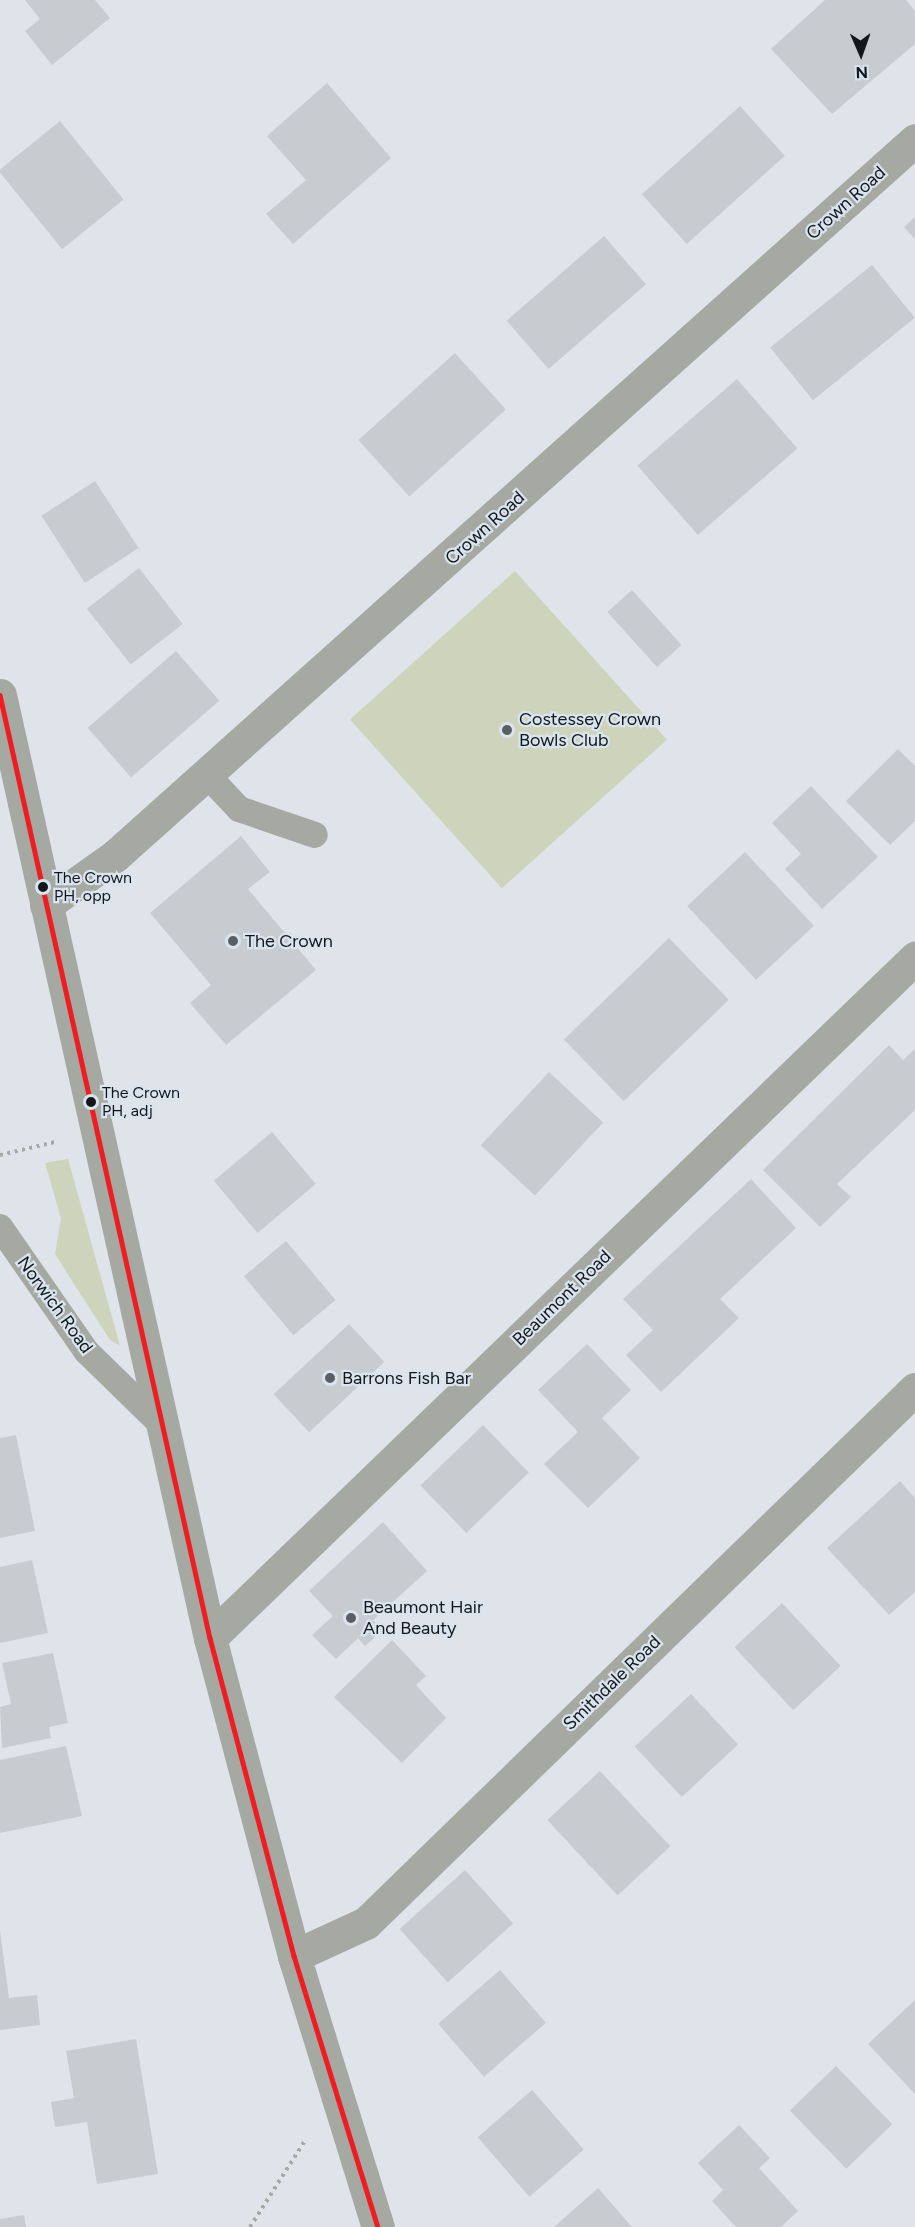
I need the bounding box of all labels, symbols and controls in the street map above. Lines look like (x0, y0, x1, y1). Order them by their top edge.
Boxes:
north arrow (831, 24, 891, 84)
text: N (855, 63, 868, 82)
street label: Crown Road (802, 162, 890, 244)
street label: Crown Road (441, 487, 529, 569)
place label: Costessey Crown Bowls Club (519, 709, 661, 752)
marker: Costessey Crown Bowls Club (500, 723, 514, 737)
place label: The Crown PH, opp (54, 868, 132, 906)
marker: The Crown PH, opp (37, 881, 49, 893)
place label: The Crown (245, 930, 333, 952)
marker: The Crown (226, 934, 240, 948)
place label: The Crown PH, adj (102, 1083, 180, 1121)
marker: The Crown PH, adj (85, 1096, 97, 1108)
street label: Beaumont Road (508, 1246, 616, 1350)
street label: Norwich Road (13, 1252, 97, 1358)
place label: Barrons Fish Bar (342, 1367, 471, 1389)
marker: Barrons Fish Bar (323, 1371, 337, 1385)
place label: Beaumont Hair And Beauty (363, 1597, 483, 1640)
marker: Beaumont Hair And Beauty (344, 1611, 358, 1625)
street label: Smithdale Road (559, 1631, 665, 1735)

